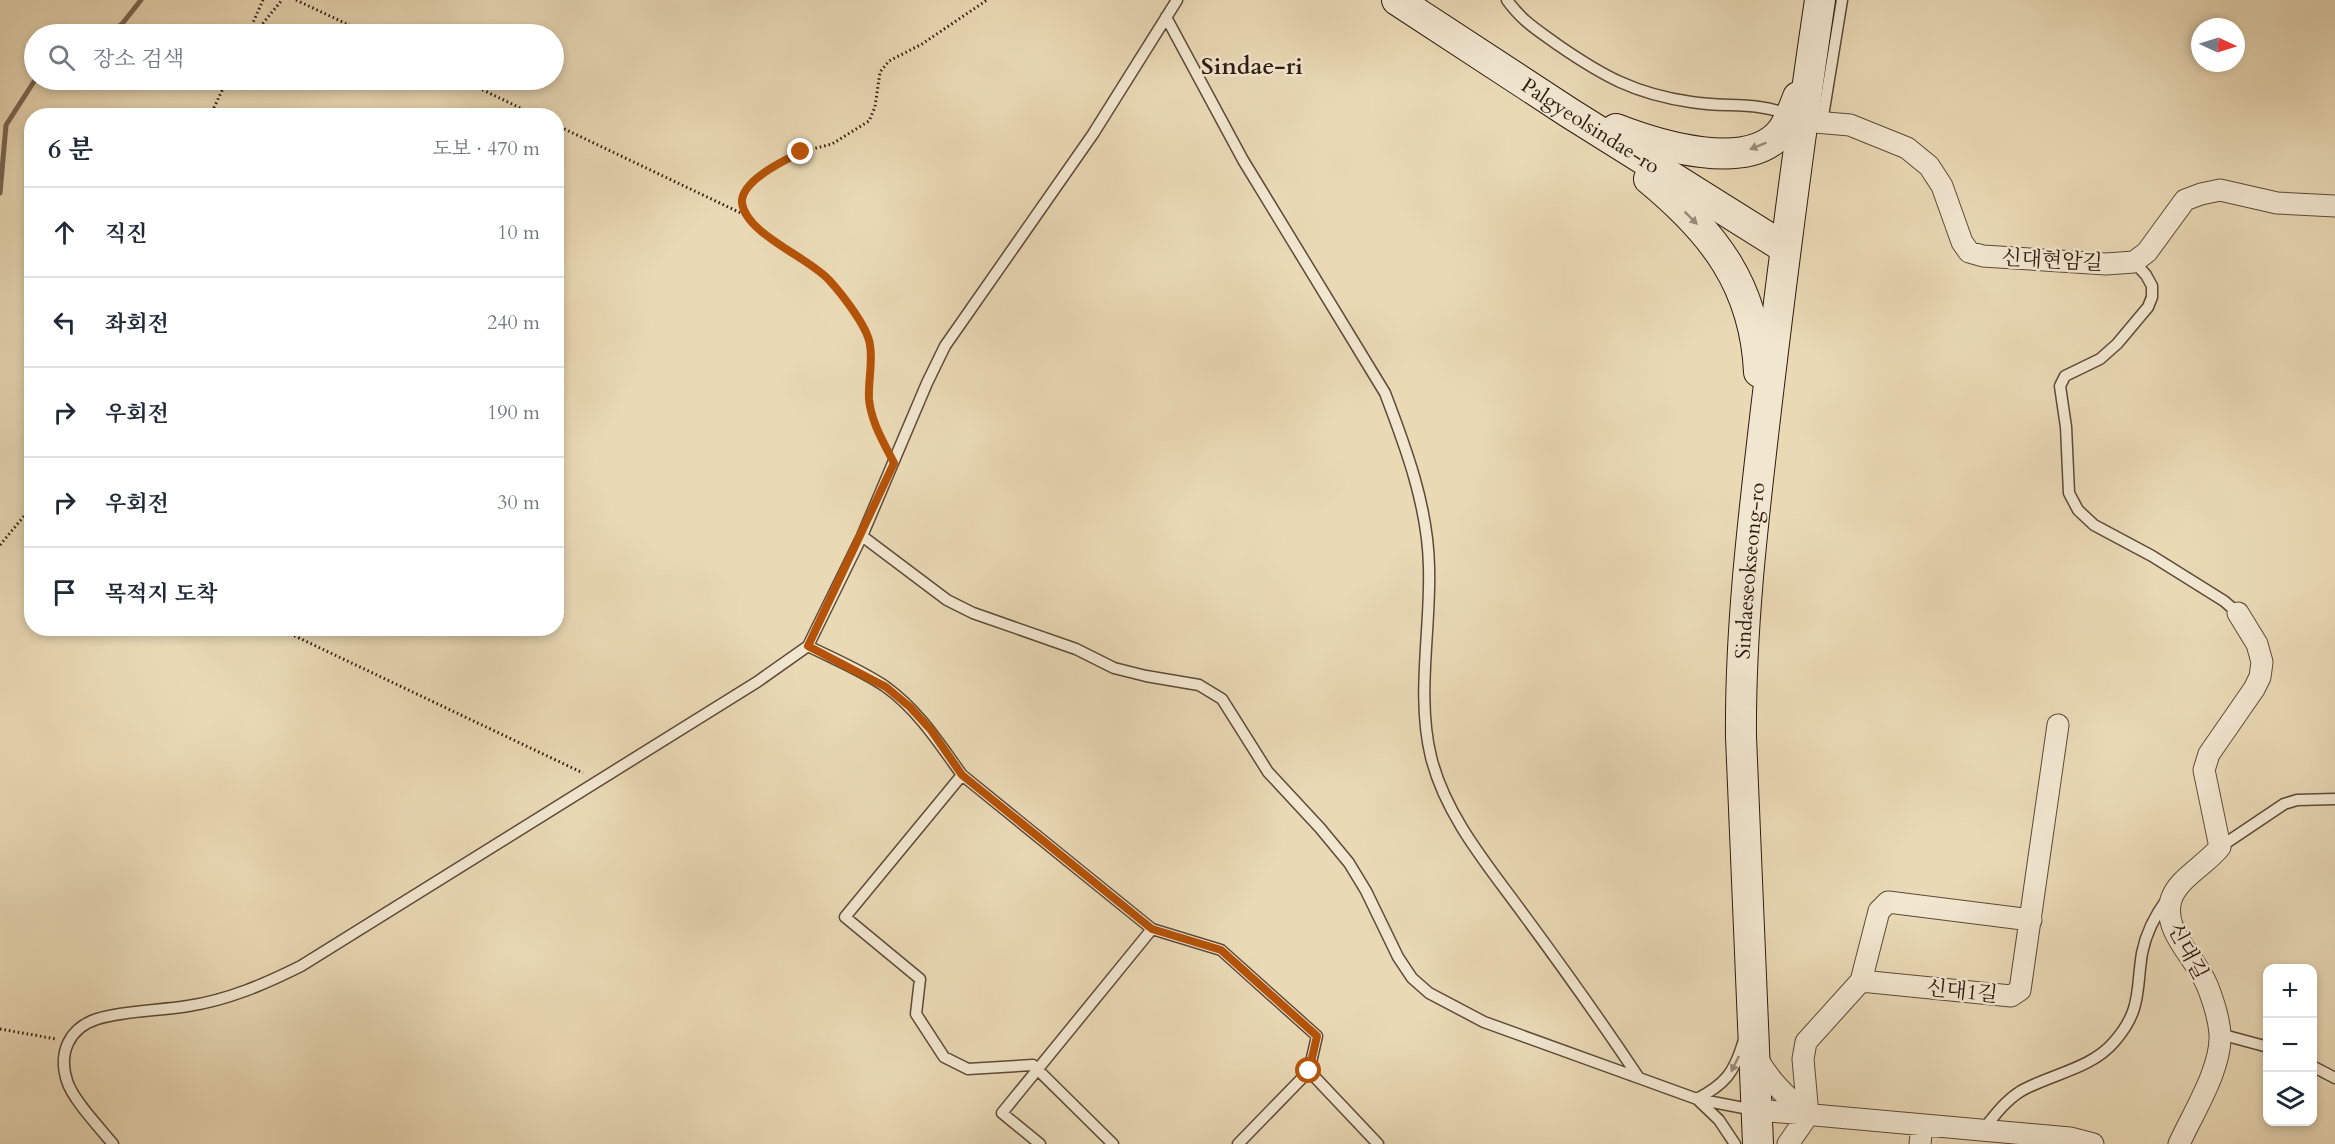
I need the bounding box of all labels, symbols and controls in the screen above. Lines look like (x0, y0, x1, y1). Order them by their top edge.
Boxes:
north arrow (2191, 18, 2245, 72)
search box (24, 24, 564, 90)
icon: search (45, 41, 78, 74)
text: 장소 검색 (93, 44, 184, 74)
district label: Sindae-ri (1201, 50, 1303, 83)
street label: Palgyeolsindae-ro (1515, 71, 1665, 181)
text: 6 분 (48, 132, 93, 167)
text: 도보 · 470 m (433, 135, 540, 162)
route end (787, 138, 813, 164)
one-way arrow (1749, 142, 1767, 152)
one-way arrow (1684, 211, 1698, 225)
icon: ahead (48, 216, 81, 249)
text: 직진 (105, 219, 148, 249)
text: 10 m (497, 219, 540, 246)
street label: 신대현암길 (2001, 243, 2103, 278)
icon: left (48, 306, 81, 339)
text: 좌회전 (105, 309, 169, 339)
text: 240 m (487, 309, 540, 336)
icon: right (48, 396, 81, 429)
text: 우회전 (105, 399, 169, 429)
text: 190 m (487, 399, 540, 426)
street label: Sindaeseokseong-ro (1729, 481, 1773, 660)
icon: right (48, 486, 81, 519)
text: 우회전 (105, 489, 169, 519)
text: 30 m (497, 489, 540, 516)
icon: arrive (48, 576, 81, 609)
text: 목적지 도착 (105, 579, 217, 609)
street label: 신대길 (2160, 918, 2215, 985)
map controls (2263, 964, 2317, 1126)
button: + (2263, 964, 2317, 1018)
street label: 신대1길 (1925, 973, 1999, 1010)
button: − (2263, 1018, 2317, 1072)
one-way arrow (1730, 1056, 1739, 1073)
route start (1295, 1057, 1321, 1083)
button: layers (2263, 1072, 2317, 1126)

